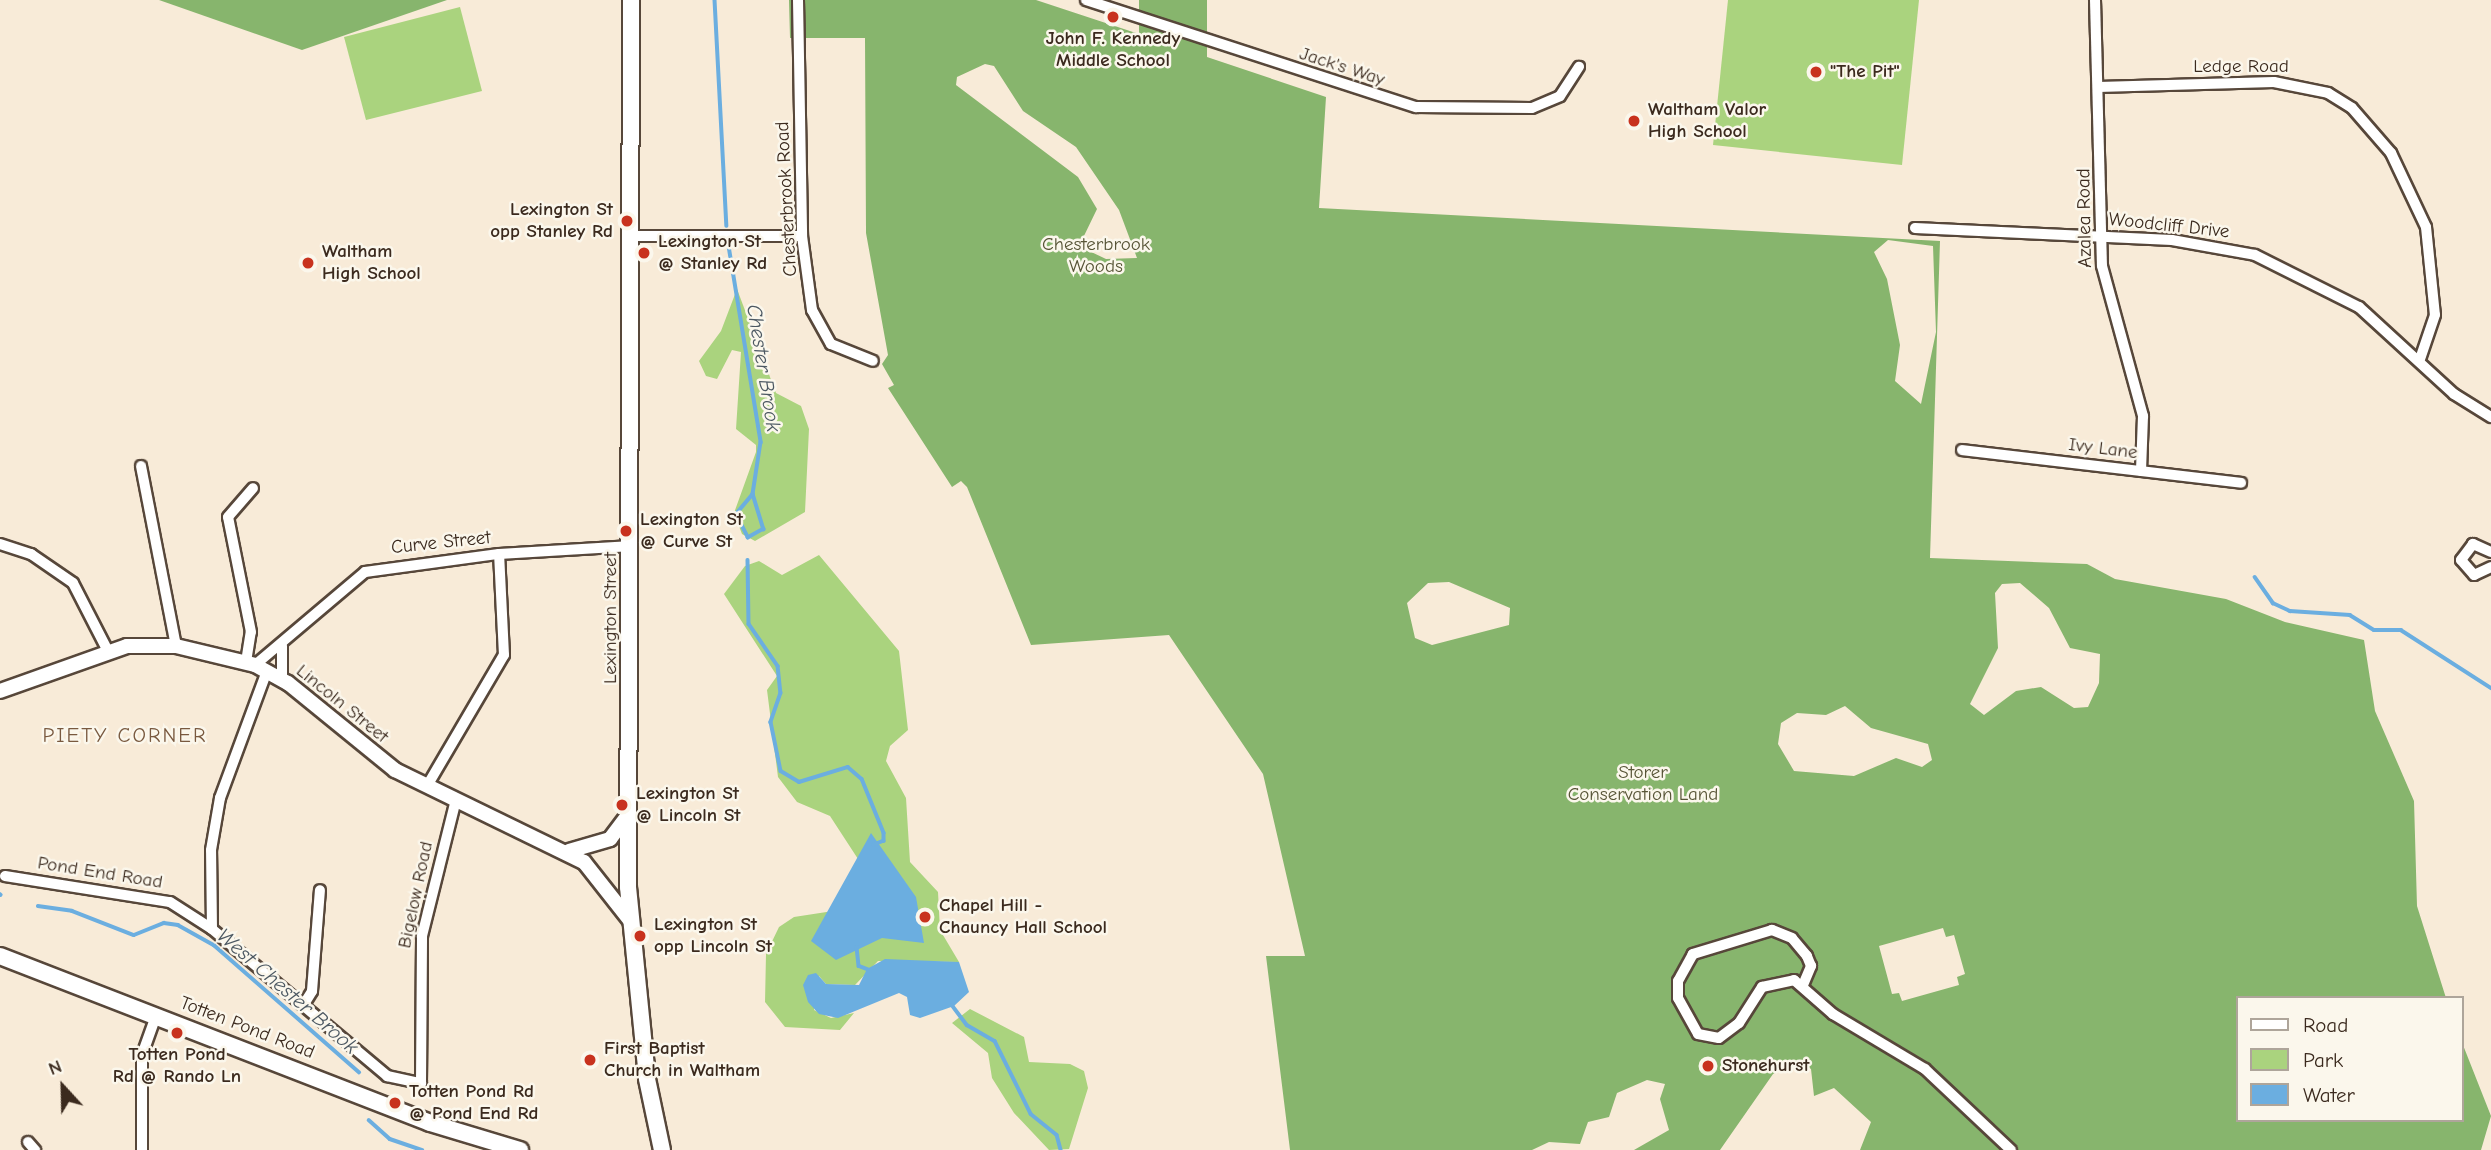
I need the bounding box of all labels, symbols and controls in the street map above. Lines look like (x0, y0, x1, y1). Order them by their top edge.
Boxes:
marker: John F. Kennedy Middle School (1105, 9, 1121, 25)
place label: John F. Kennedy Middle School (1046, 28, 1180, 72)
street label: Jack's Way (1296, 43, 1388, 91)
street label: Ledge Road (2193, 56, 2289, 78)
place label: "The Pit" (1830, 61, 1900, 83)
marker: "The Pit" (1808, 64, 1824, 80)
place label: Waltham Valor High School (1648, 99, 1766, 143)
marker: Waltham Valor High School (1626, 113, 1642, 129)
street label: Chesterbrook Road (772, 121, 802, 277)
street label: Azalea Road (2073, 168, 2097, 268)
place label: Lexington St opp Stanley Rd (490, 199, 613, 243)
street label: Woodcliff Drive (2107, 208, 2231, 244)
marker: Lexington St opp Stanley Rd (619, 213, 635, 229)
place label: Lexington St @ Stanley Rd (658, 231, 767, 275)
park label: Chesterbrook Woods (1042, 234, 1150, 278)
place label: Waltham High School (322, 241, 421, 285)
marker: Lexington St @ Stanley Rd (636, 245, 652, 261)
marker: Waltham High School (300, 255, 316, 271)
water label: Chester Brook (741, 302, 787, 434)
street label: Ivy Lane (2067, 433, 2139, 465)
place label: Lexington St @ Curve St (640, 509, 743, 553)
marker: Lexington St @ Curve St (618, 523, 634, 539)
street label: Curve Street (390, 526, 492, 560)
street label: Lexington Street (600, 552, 622, 684)
street label: Lincoln Street (291, 660, 393, 748)
district label: PIETY CORNER (44, 722, 206, 748)
park label: Storer Conservation Land (1568, 762, 1718, 806)
place label: Lexington St @ Lincoln St (636, 783, 740, 827)
marker: Lexington St @ Lincoln St (614, 797, 630, 813)
street label: Bigelow Road (394, 840, 438, 950)
street label: Pond End Road (36, 852, 164, 894)
place label: Chapel Hill - Chauncy Hall School (939, 895, 1107, 939)
marker: Chapel Hill - Chauncy Hall School (917, 909, 933, 925)
place label: Lexington St opp Lincoln St (654, 914, 772, 958)
water label: West Chester Brook (212, 923, 364, 1059)
marker: Lexington St opp Lincoln St (632, 928, 648, 944)
street label: Totten Pond Road (176, 992, 318, 1064)
legend (2236, 996, 2463, 1122)
text: Road (2303, 1013, 2348, 1037)
marker: Totten Pond Rd @ Rando Ln (169, 1025, 185, 1041)
place label: First Baptist Church in Waltham (604, 1038, 760, 1082)
place label: Totten Pond Rd @ Rando Ln (113, 1044, 241, 1088)
text: Park (2303, 1048, 2343, 1072)
north arrow (28, 1052, 98, 1122)
marker: First Baptist Church in Waltham (582, 1052, 598, 1068)
text: N (45, 1055, 65, 1080)
place label: Stonehurst (1722, 1055, 1809, 1077)
marker: Stonehurst (1700, 1058, 1716, 1074)
place label: Totten Pond Rd @ Pond End Rd (409, 1081, 538, 1125)
text: Water (2303, 1083, 2355, 1107)
marker: Totten Pond Rd @ Pond End Rd (387, 1095, 403, 1111)

